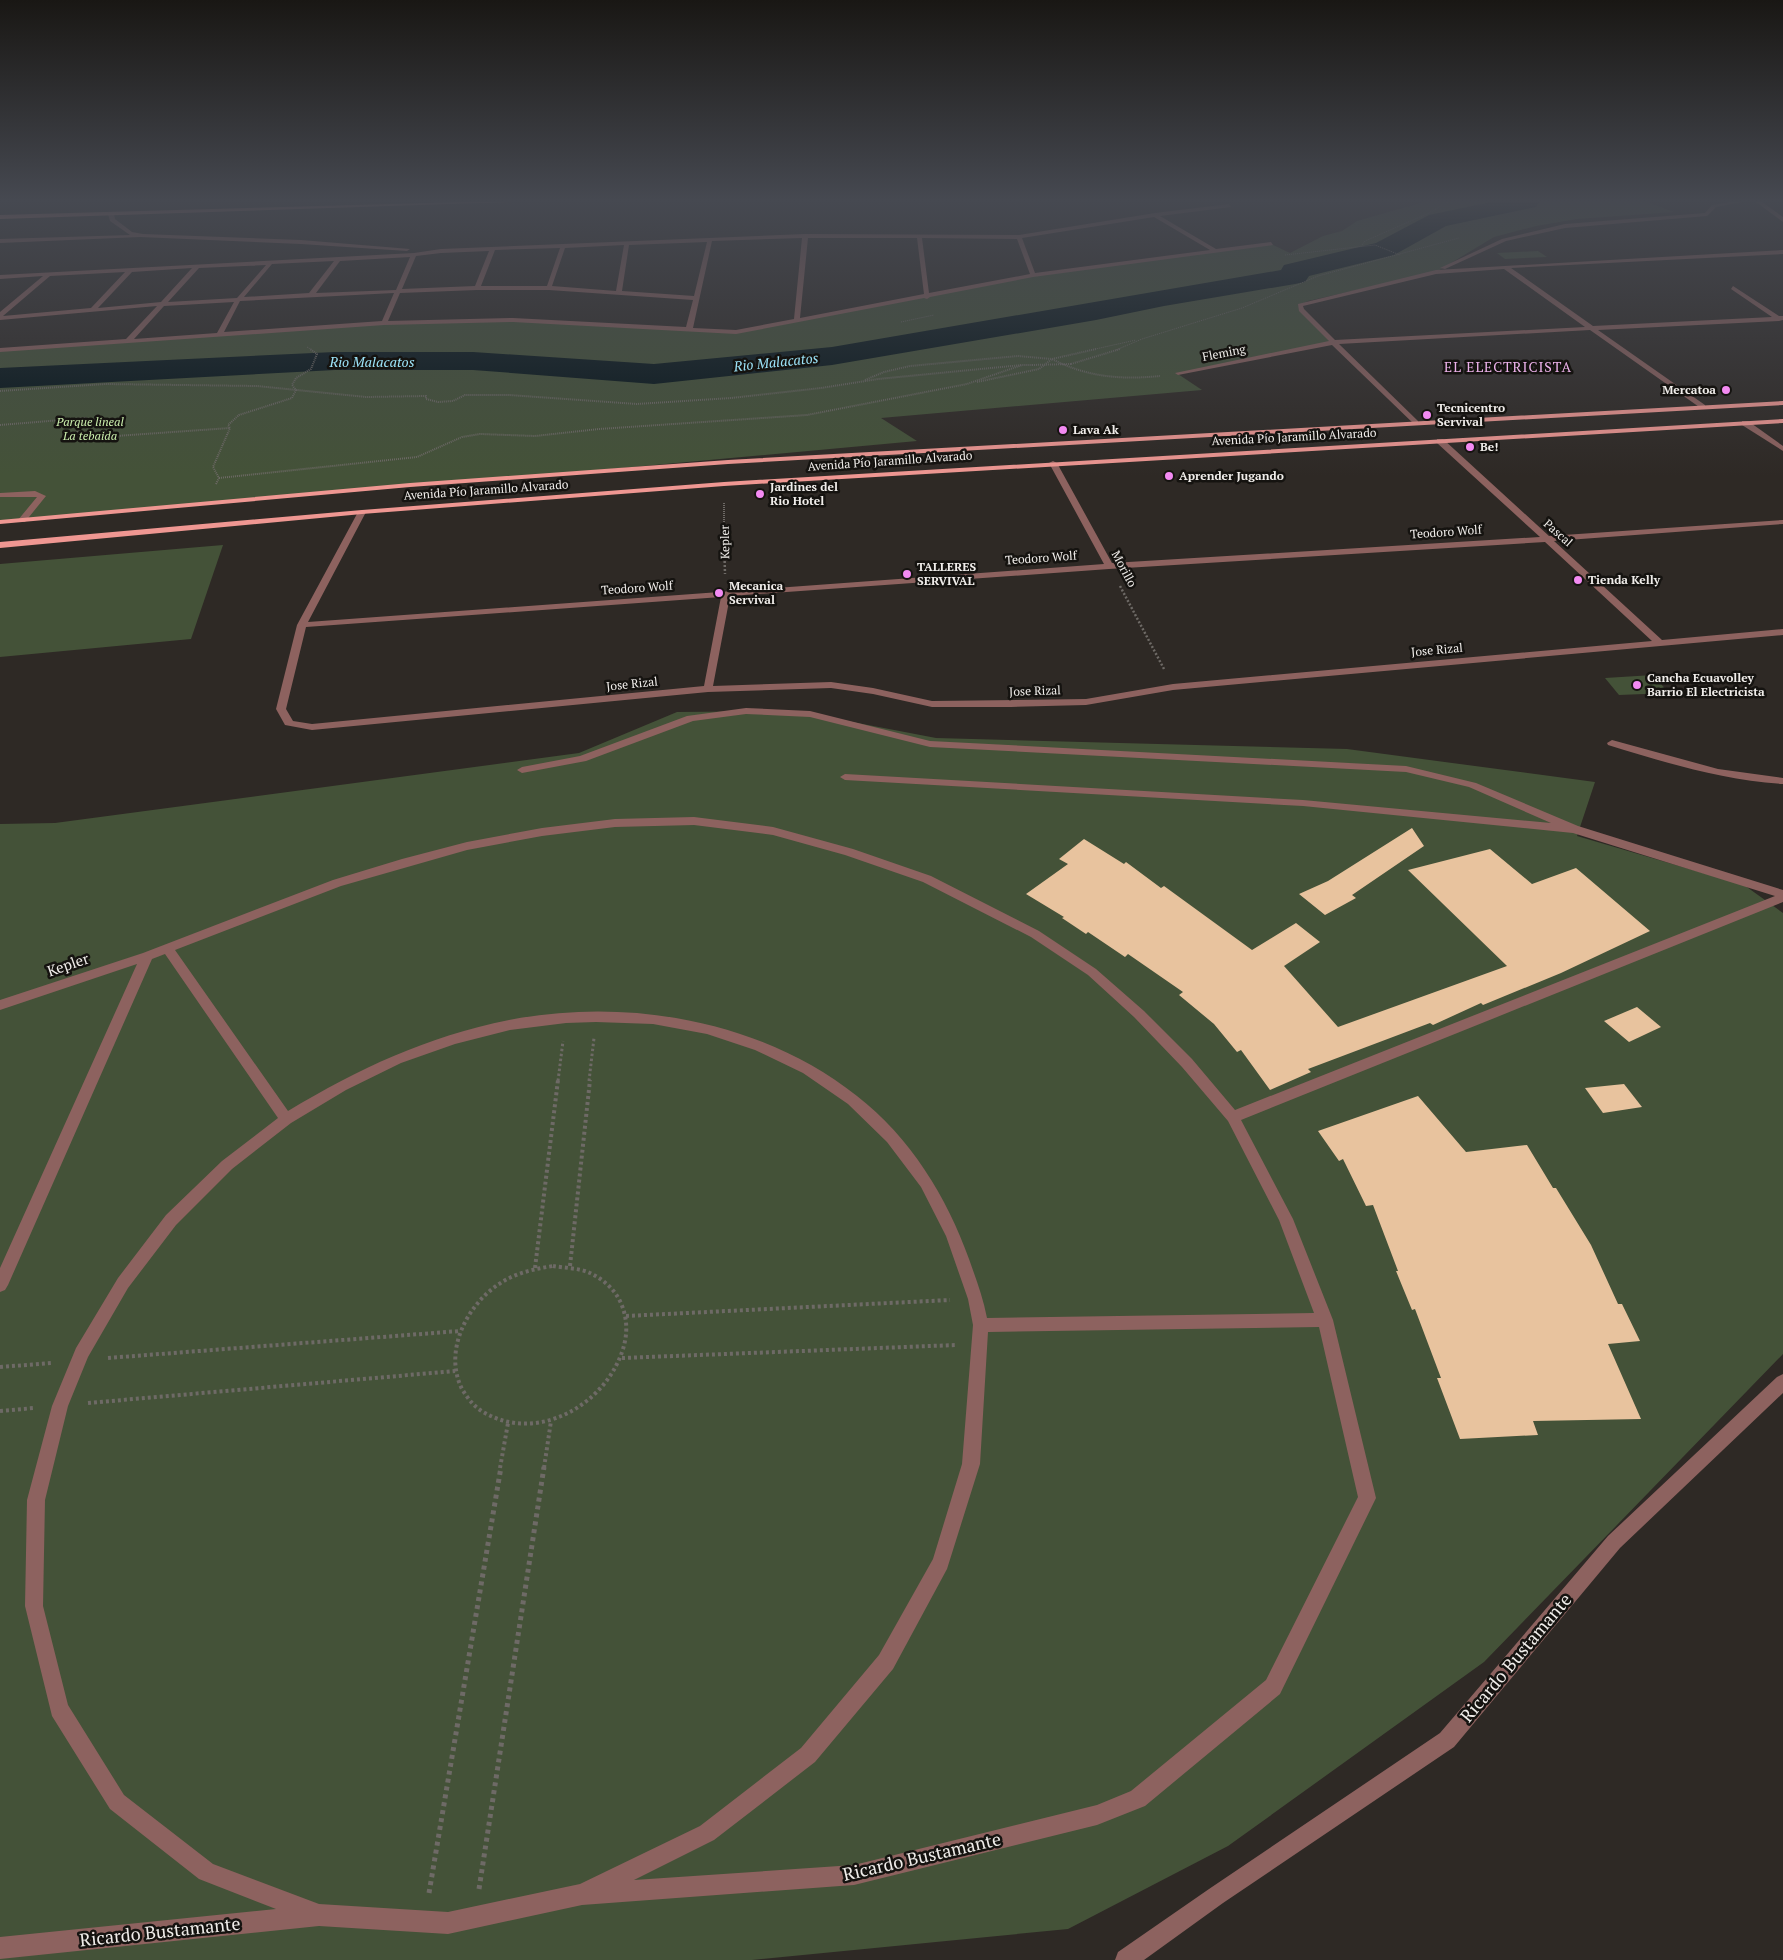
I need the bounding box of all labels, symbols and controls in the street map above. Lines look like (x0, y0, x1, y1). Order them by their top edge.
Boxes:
street label: Fleming (1201, 341, 1247, 364)
water label: Rio Malacatos (732, 348, 819, 376)
water label: Rio Malacatos (328, 352, 415, 371)
district label: EL ELECTRICISTA (1444, 357, 1572, 376)
place label: Mercatoa (1662, 382, 1716, 397)
marker: Mercatoa (1720, 384, 1732, 396)
place label: Tecnicentro Servival (1437, 400, 1505, 429)
marker: Tecnicentro Servival (1421, 409, 1433, 421)
park label: Parque lineal La tebaida (55, 414, 124, 443)
place label: Lava Ak (1073, 422, 1119, 437)
marker: Lava Ak (1057, 424, 1069, 436)
street label: Avenida Pío Jaramillo Alvarado (1211, 425, 1377, 448)
place label: Be! (1480, 439, 1498, 454)
marker: Be! (1464, 441, 1476, 453)
street label: Avenida Pío Jaramillo Alvarado (807, 447, 973, 474)
place label: Aprender Jugando (1179, 468, 1284, 483)
marker: Aprender Jugando (1163, 470, 1175, 482)
street label: Avenida Pío Jaramillo Alvarado (403, 476, 569, 503)
place label: Jardines del Rio Hotel (770, 479, 838, 508)
marker: Jardines del Rio Hotel (754, 488, 766, 500)
street label: Pascal (1541, 516, 1576, 550)
street label: Teodoro Wolf (1410, 521, 1483, 541)
street label: Kepler (717, 524, 732, 559)
street label: Teodoro Wolf (1005, 547, 1078, 567)
street label: Morillo (1109, 548, 1140, 590)
place label: TALLERES SERVIVAL (917, 559, 977, 588)
marker: TALLERES SERVIVAL (901, 568, 913, 580)
place label: Tienda Kelly (1588, 572, 1661, 587)
marker: Tienda Kelly (1572, 574, 1584, 586)
street label: Teodoro Wolf (601, 577, 674, 597)
place label: Mecanica Servival (729, 578, 784, 607)
marker: Mecanica Servival (713, 587, 725, 599)
street label: Jose Rizal (1411, 640, 1464, 659)
place label: Cancha Ecuavolley Barrio El Electricista (1647, 670, 1765, 699)
street label: Jose Rizal (605, 673, 659, 694)
marker: Cancha Ecuavolley Barrio El Electricista (1631, 679, 1643, 691)
street label: Jose Rizal (1009, 682, 1061, 699)
street label: Kepler (44, 948, 91, 980)
street label: Ricardo Bustamante (1454, 1588, 1576, 1727)
street label: Ricardo Bustamante (840, 1826, 1003, 1886)
street label: Ricardo Bustamante (78, 1911, 242, 1951)

